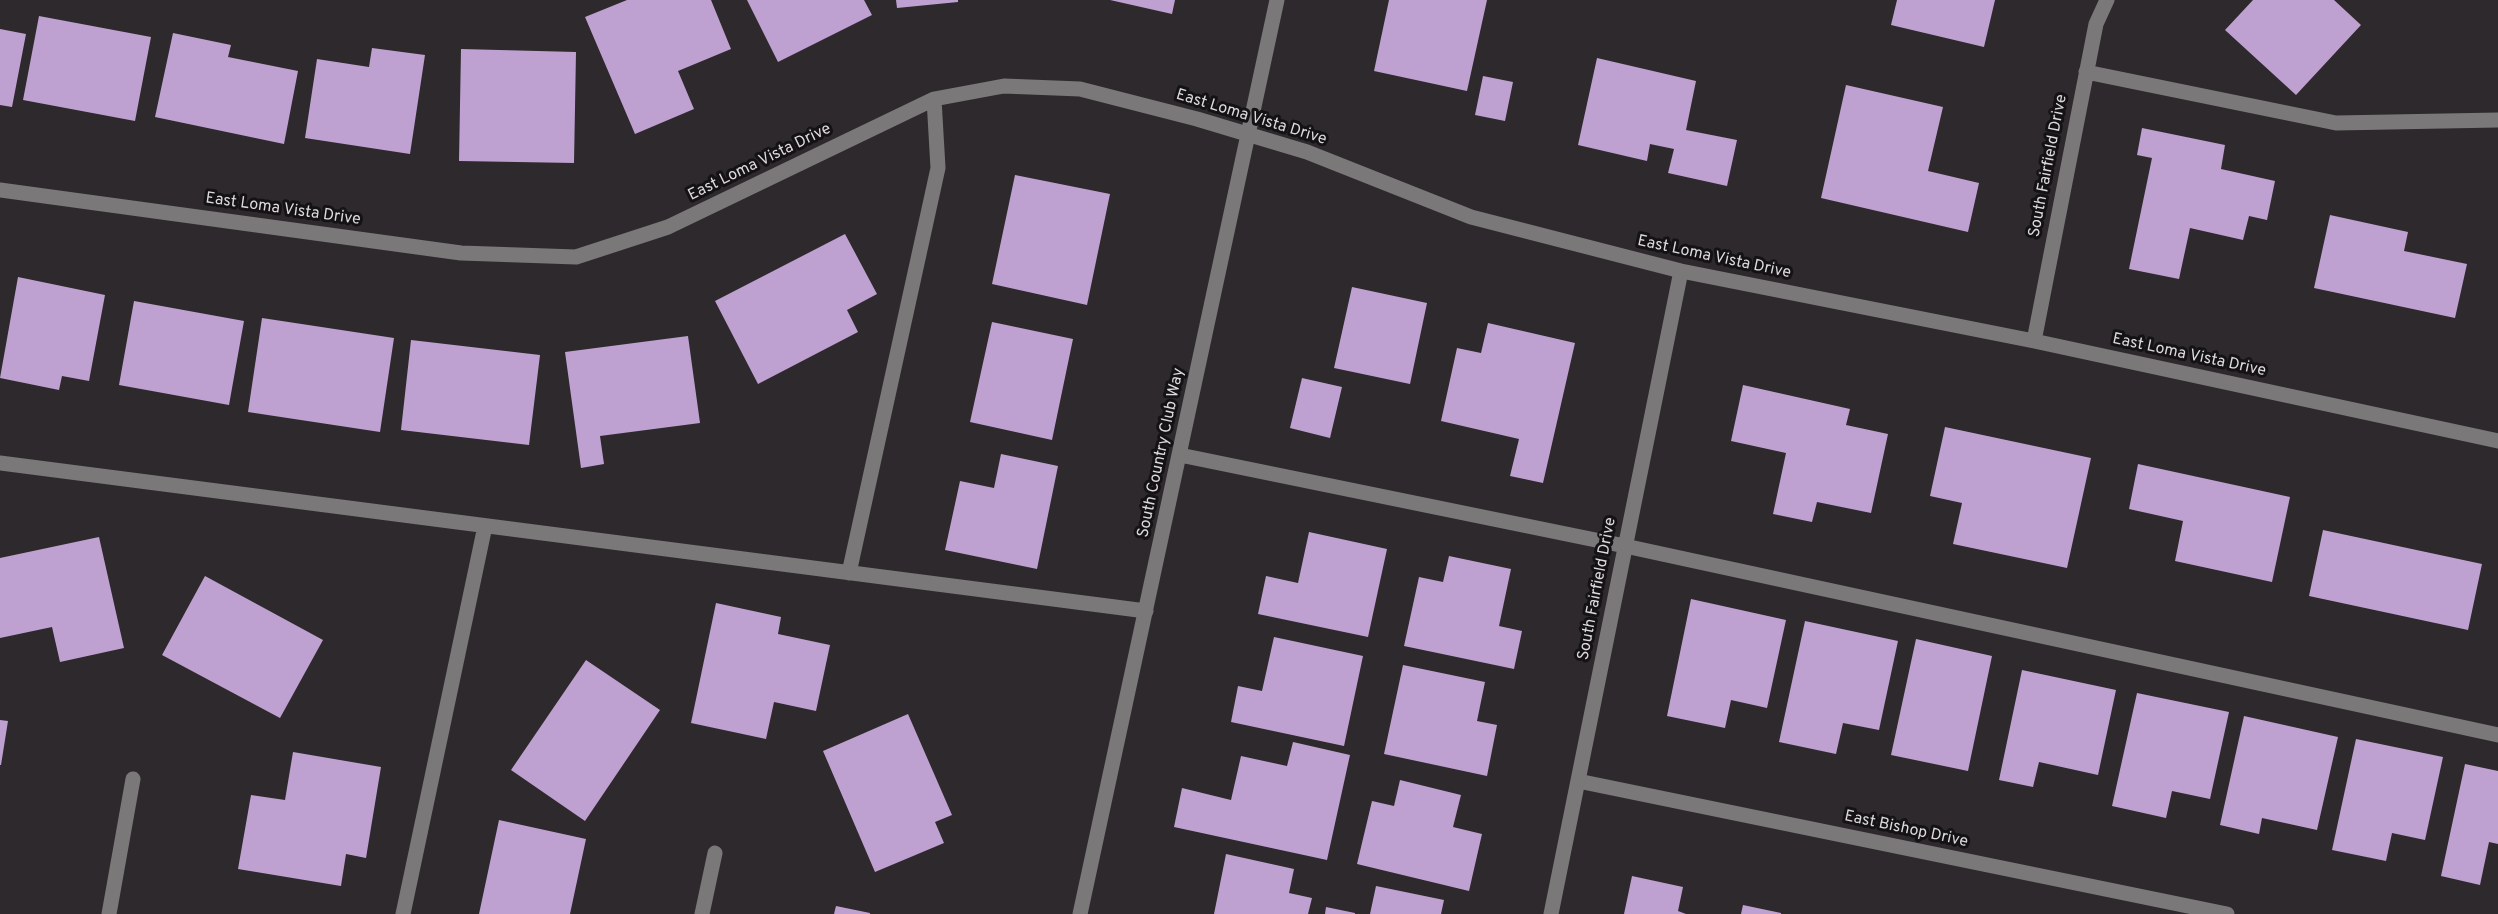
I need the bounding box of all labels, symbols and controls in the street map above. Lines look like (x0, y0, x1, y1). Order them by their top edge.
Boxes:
street label: East Loma Vista Drive (1173, 86, 1329, 150)
street label: South Fairfield Drive (2026, 93, 2072, 239)
street label: East Loma Vista Drive (685, 120, 835, 206)
street label: East Loma Vista Drive (204, 190, 362, 230)
street label: East Loma Vista Drive (1635, 232, 1793, 284)
street label: East Loma Vista Drive (2110, 330, 2268, 382)
street label: South Country Club Way (1135, 366, 1189, 540)
street label: South Fairfield Drive (1575, 516, 1621, 662)
street label: East Bishop Drive (1842, 808, 1970, 852)

